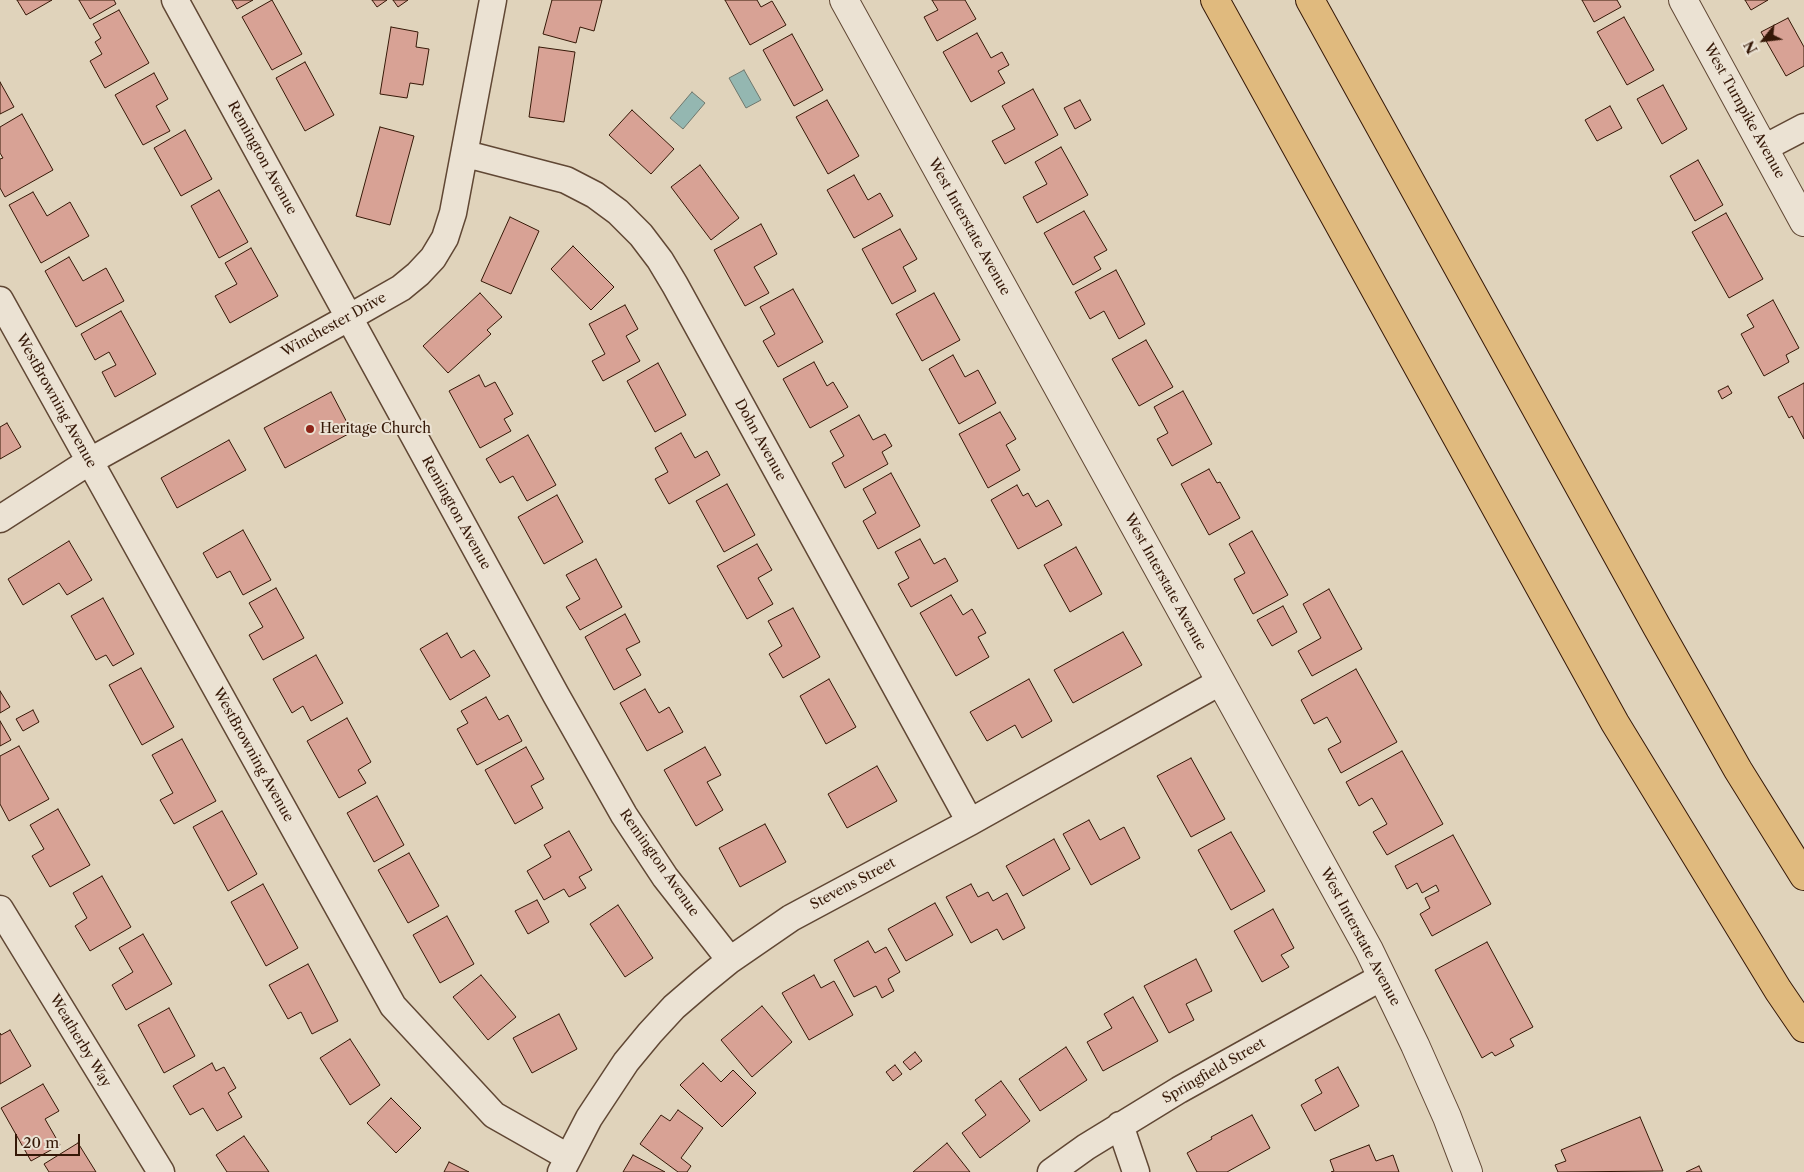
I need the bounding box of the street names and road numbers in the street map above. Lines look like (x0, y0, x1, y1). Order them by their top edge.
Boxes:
street label: West Turnpike Avenue (1700, 41, 1788, 181)
street label: Remington Avenue (224, 98, 300, 218)
street label: West Interstate Avenue (924, 156, 1014, 298)
street label: Winchester Drive (279, 289, 389, 361)
street label: WestBrowning Avenue (12, 331, 100, 471)
street label: Dohn Avenue (731, 396, 789, 484)
street label: Remington Avenue (418, 453, 494, 573)
street label: West Interstate Avenue (1120, 511, 1210, 653)
street label: WestBrowning Avenue (209, 685, 297, 825)
street label: Remington Avenue (616, 806, 702, 920)
street label: Stevens Street (807, 854, 899, 914)
street label: West Interstate Avenue (1316, 865, 1404, 1009)
street label: Weatherby Way (46, 992, 114, 1090)
street label: Springfield Street (1160, 1035, 1268, 1107)

